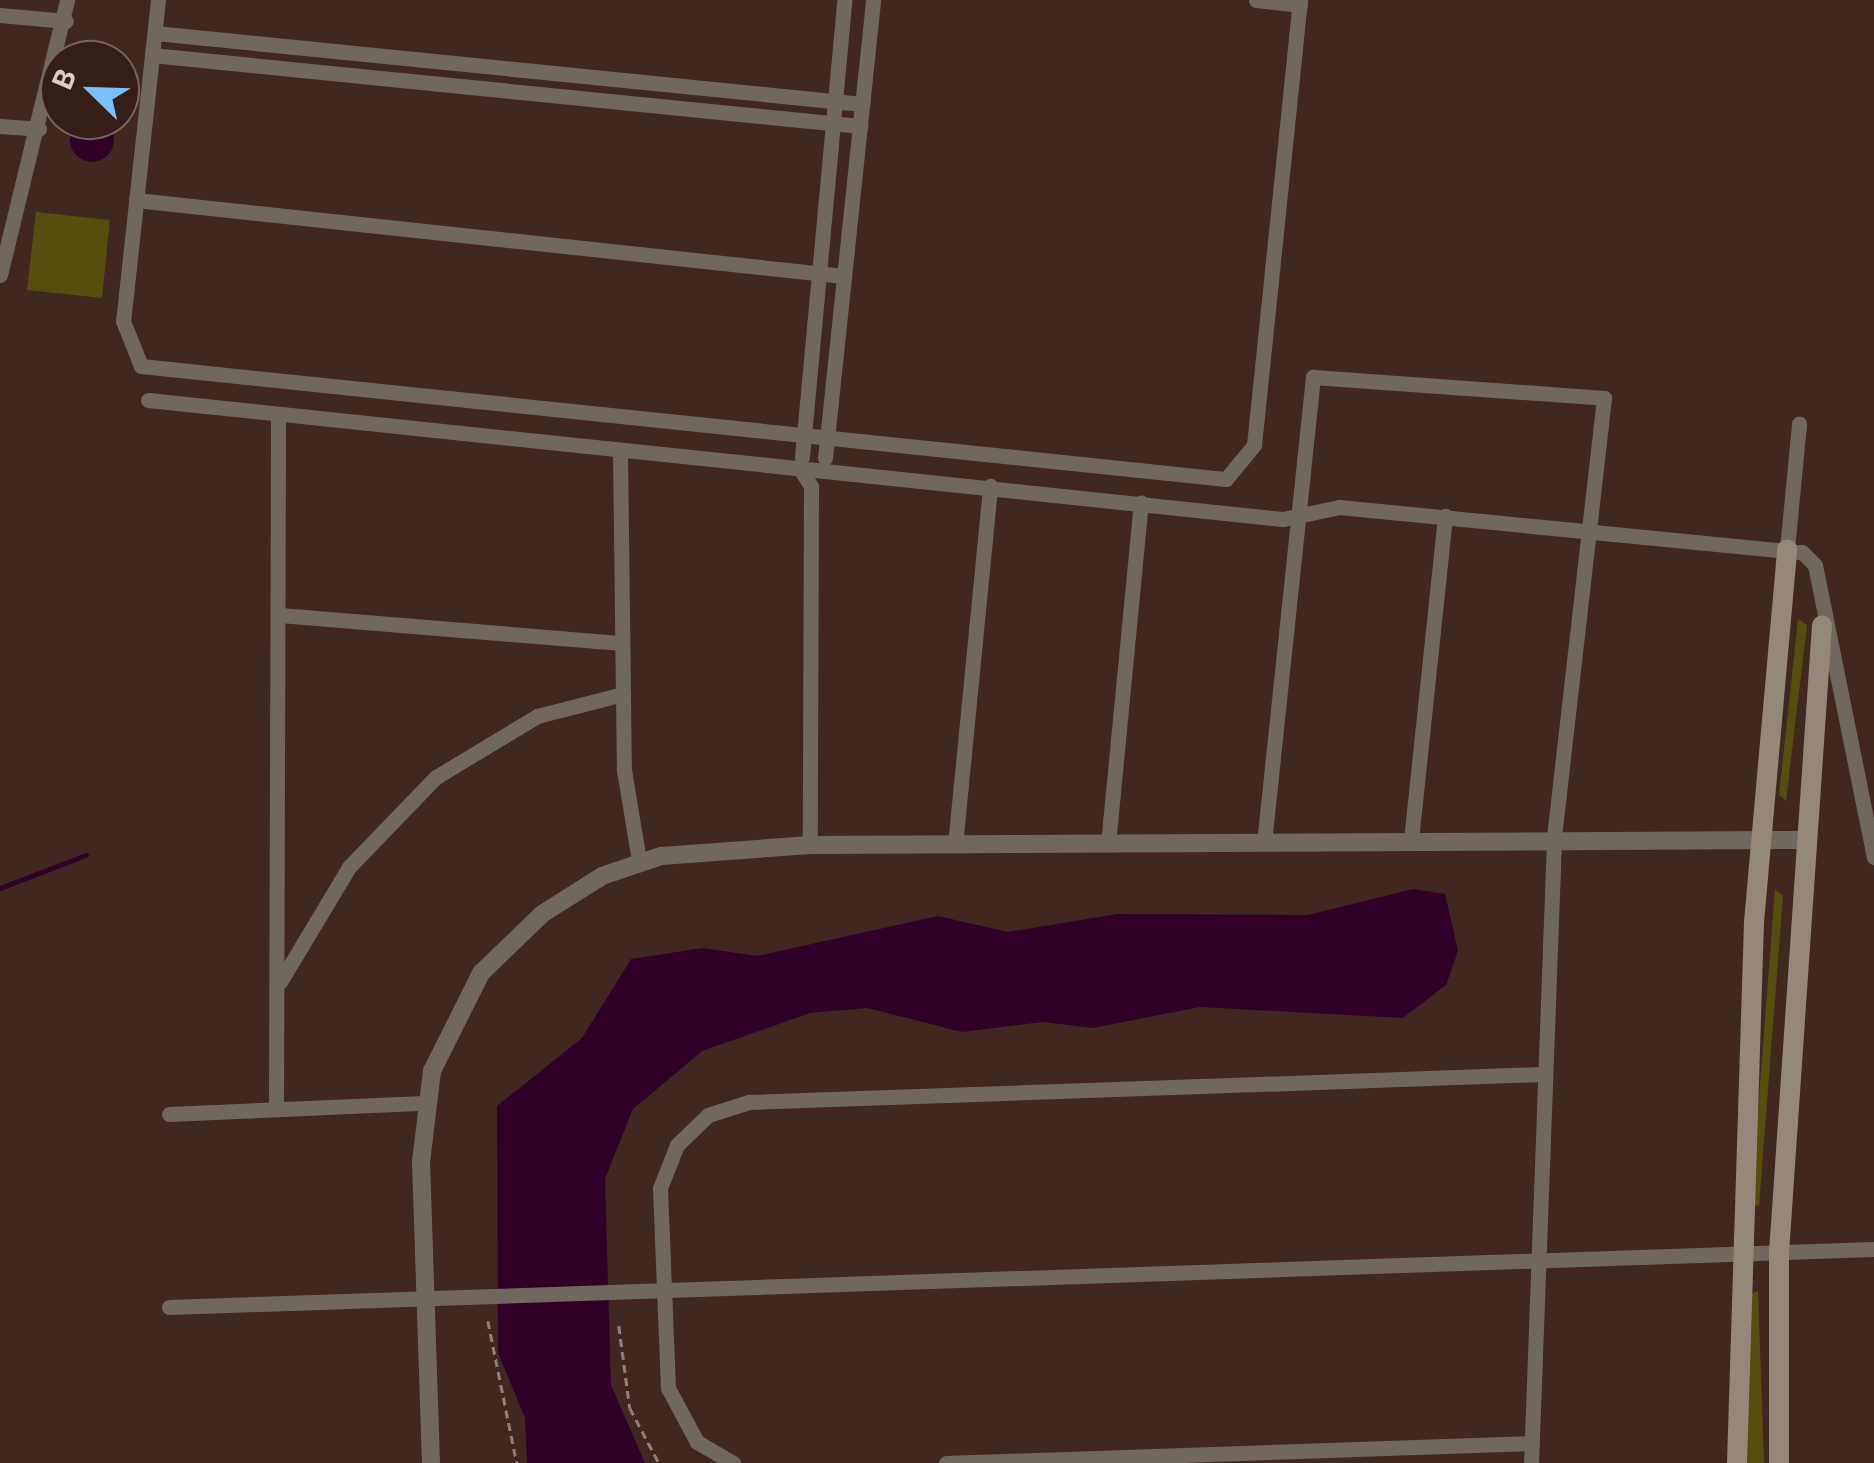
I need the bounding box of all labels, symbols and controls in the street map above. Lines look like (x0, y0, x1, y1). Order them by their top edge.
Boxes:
north arrow (40, 40, 140, 140)
text: B (45, 64, 83, 94)

